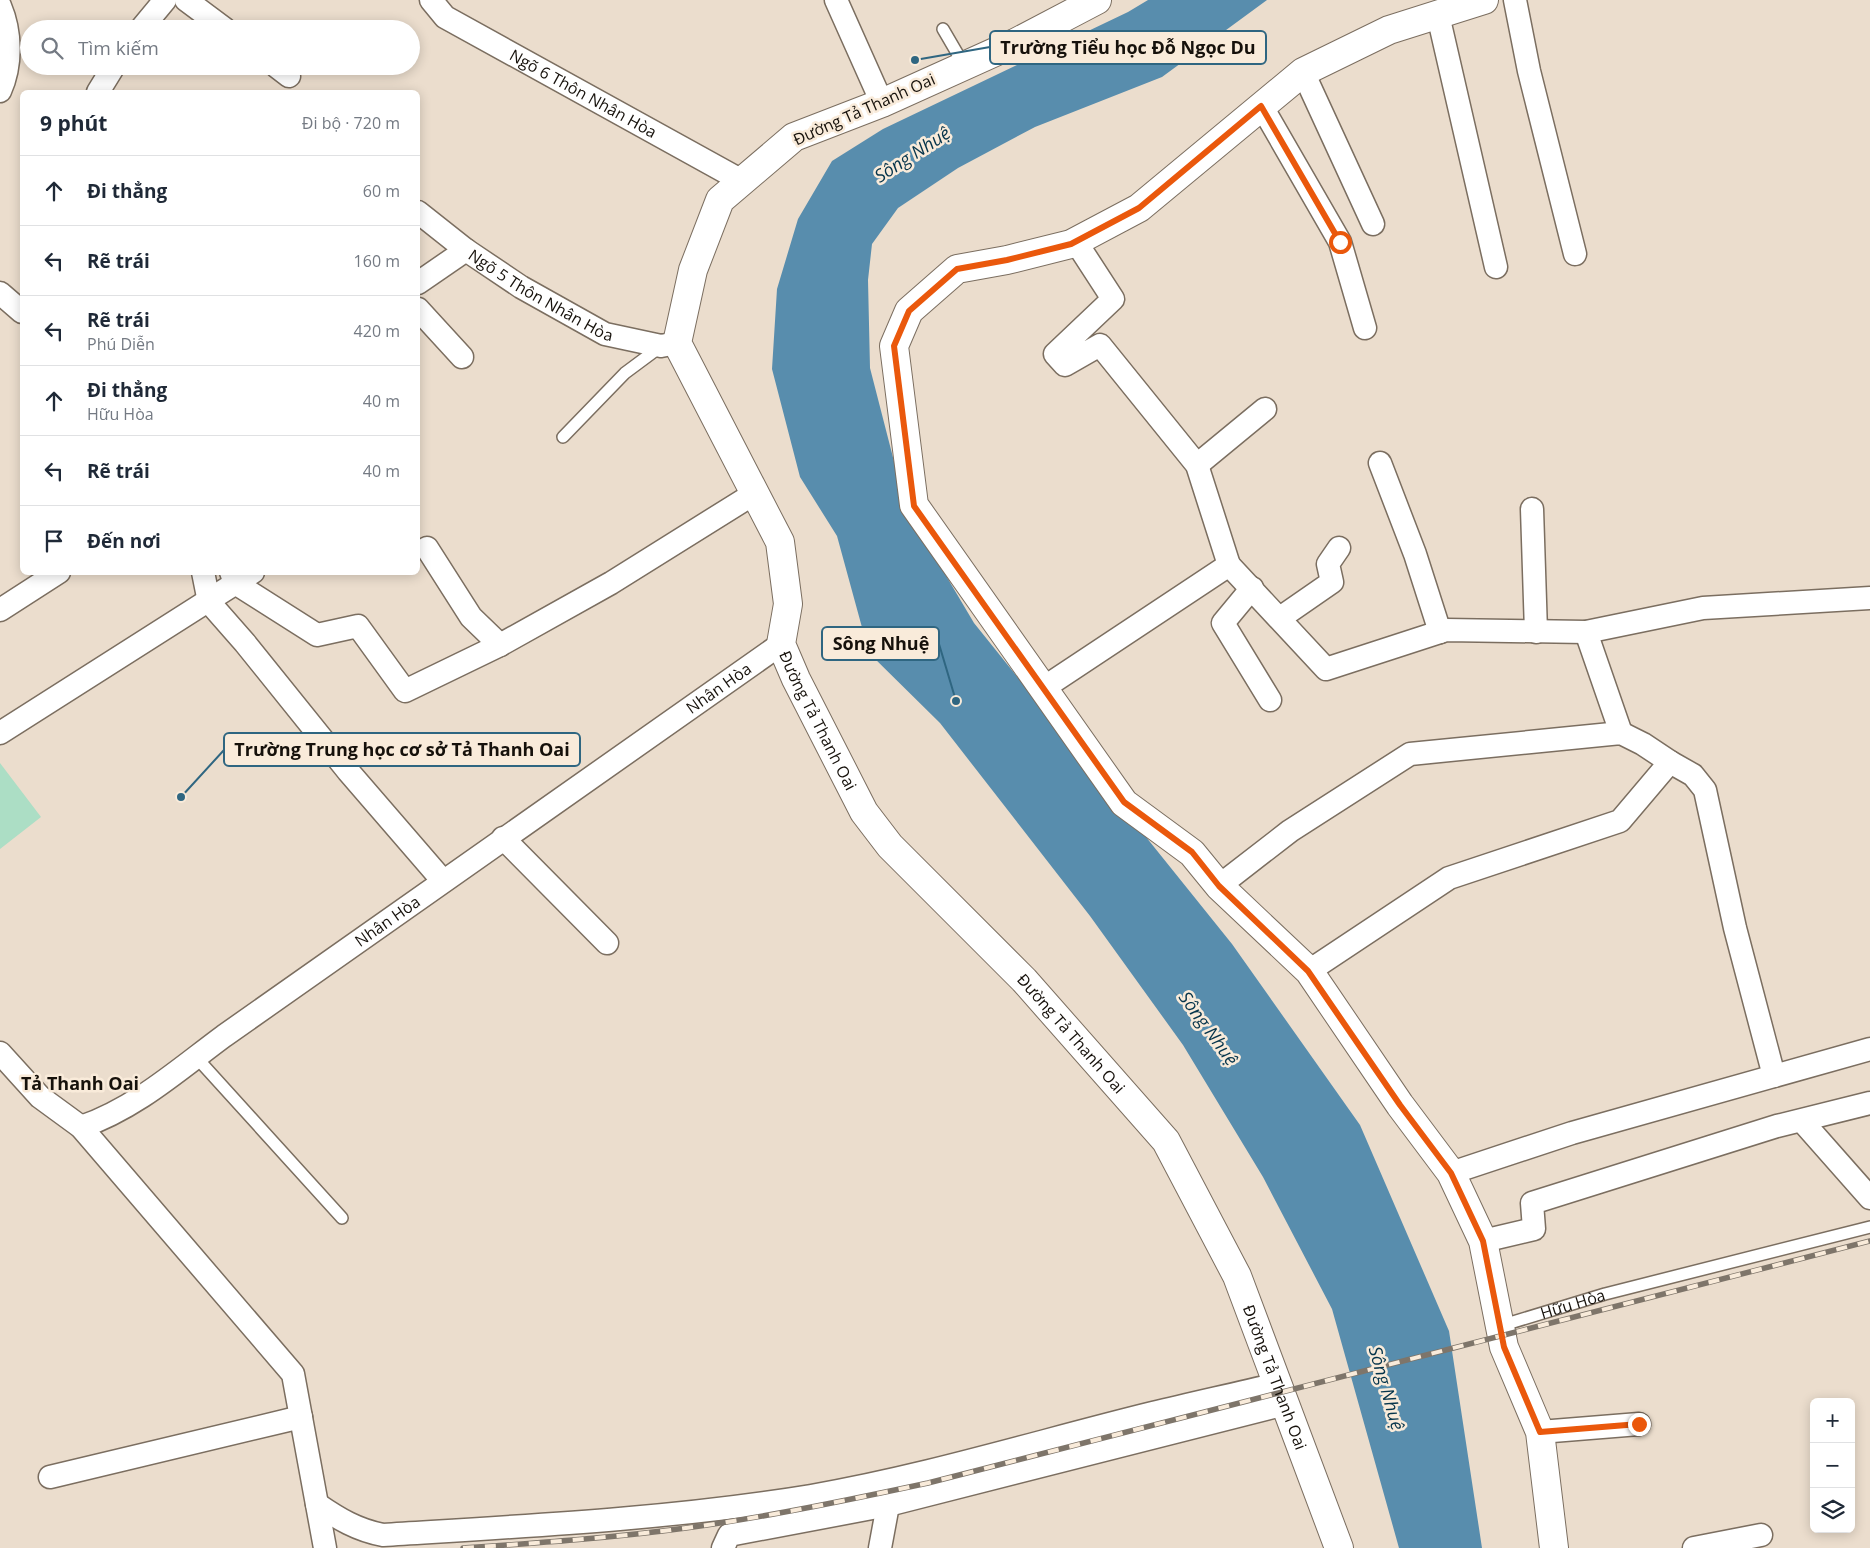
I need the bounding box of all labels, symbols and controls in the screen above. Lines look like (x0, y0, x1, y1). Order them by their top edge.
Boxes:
search box (20, 20, 420, 75)
callout: Trường Tiểu học Đỗ Ngọc Du (990, 31, 1266, 64)
icon: search (38, 34, 66, 62)
text: Tìm kiếm (78, 35, 159, 61)
text: Trường Tiểu học Đỗ Ngọc Du (1000, 35, 1256, 59)
street label: Ngõ 6 Thôn Nhân Hòa (506, 44, 661, 143)
street label: Đường Tả Thanh Oai (790, 68, 938, 150)
text: 9 phút (40, 109, 107, 137)
text: Đi bộ · 720 m (302, 112, 400, 134)
water label: Sông Nhuệ (869, 121, 955, 187)
icon: ahead (40, 177, 68, 205)
text: Đi thẳng (87, 178, 167, 204)
text: 60 m (363, 180, 400, 202)
route start (1329, 231, 1352, 254)
street label: Ngõ 5 Thôn Nhân Hòa (464, 244, 615, 346)
icon: left (40, 247, 68, 275)
text: Rẽ trái (87, 248, 150, 274)
text: 160 m (354, 250, 400, 272)
text: Rẽ trái (87, 307, 150, 333)
icon: left (40, 317, 68, 345)
text: 420 m (354, 320, 400, 342)
text: Phú Diễn (87, 333, 155, 355)
text: Đi thẳng (87, 377, 167, 403)
icon: ahead (40, 387, 68, 415)
text: 40 m (363, 390, 400, 412)
text: Hữu Hòa (87, 403, 154, 425)
icon: left (40, 457, 68, 485)
text: Rẽ trái (87, 458, 150, 484)
text: 40 m (363, 460, 400, 482)
icon: arrive (40, 527, 68, 555)
text: Đến nơi (87, 528, 161, 554)
callout: Sông Nhuệ (822, 627, 939, 660)
text: Sông Nhuệ (833, 631, 929, 655)
street label: Đường Tả Thanh Oai (774, 647, 862, 794)
street label: Nhân Hòa (682, 657, 756, 719)
callout: Trường Trung học cơ sở Tả Thanh Oai (224, 733, 580, 766)
text: Trường Trung học cơ sở Tả Thanh Oai (234, 737, 570, 761)
street label: Nhân Hòa (350, 890, 424, 952)
street label: Đường Tả Thanh Oai (1012, 969, 1130, 1098)
water label: Sông Nhuệ (1174, 986, 1244, 1070)
district label: Tả Thanh Oai (21, 1071, 139, 1095)
street label: Hữu Hòa (1538, 1284, 1608, 1324)
street label: Đường Tả Thanh Oai (1238, 1302, 1312, 1453)
water label: Sông Nhuệ (1364, 1343, 1410, 1433)
map controls (1810, 1398, 1855, 1533)
button: + (1810, 1398, 1855, 1443)
route end (1628, 1413, 1651, 1436)
button: − (1810, 1443, 1855, 1488)
button: layers (1810, 1488, 1855, 1533)

